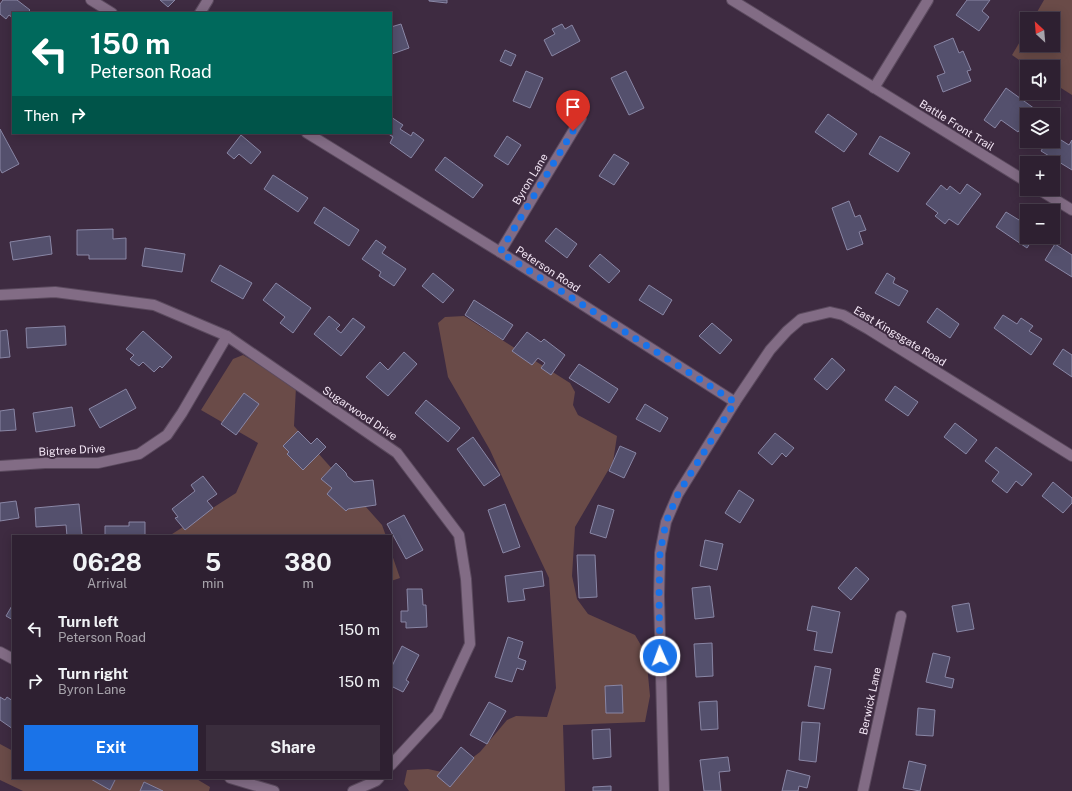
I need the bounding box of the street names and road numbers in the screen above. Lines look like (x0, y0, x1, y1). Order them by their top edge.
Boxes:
street label: Battle Front Trail (918, 97, 996, 153)
street label: Byron Lane (510, 151, 550, 207)
street label: Peterson Road (514, 244, 582, 294)
street label: East Kingsgate Road (852, 304, 948, 368)
street label: Sugarwood Drive (320, 384, 400, 442)
street label: Bigtree Drive (38, 442, 106, 458)
street label: Berwick Lane (857, 666, 883, 736)

